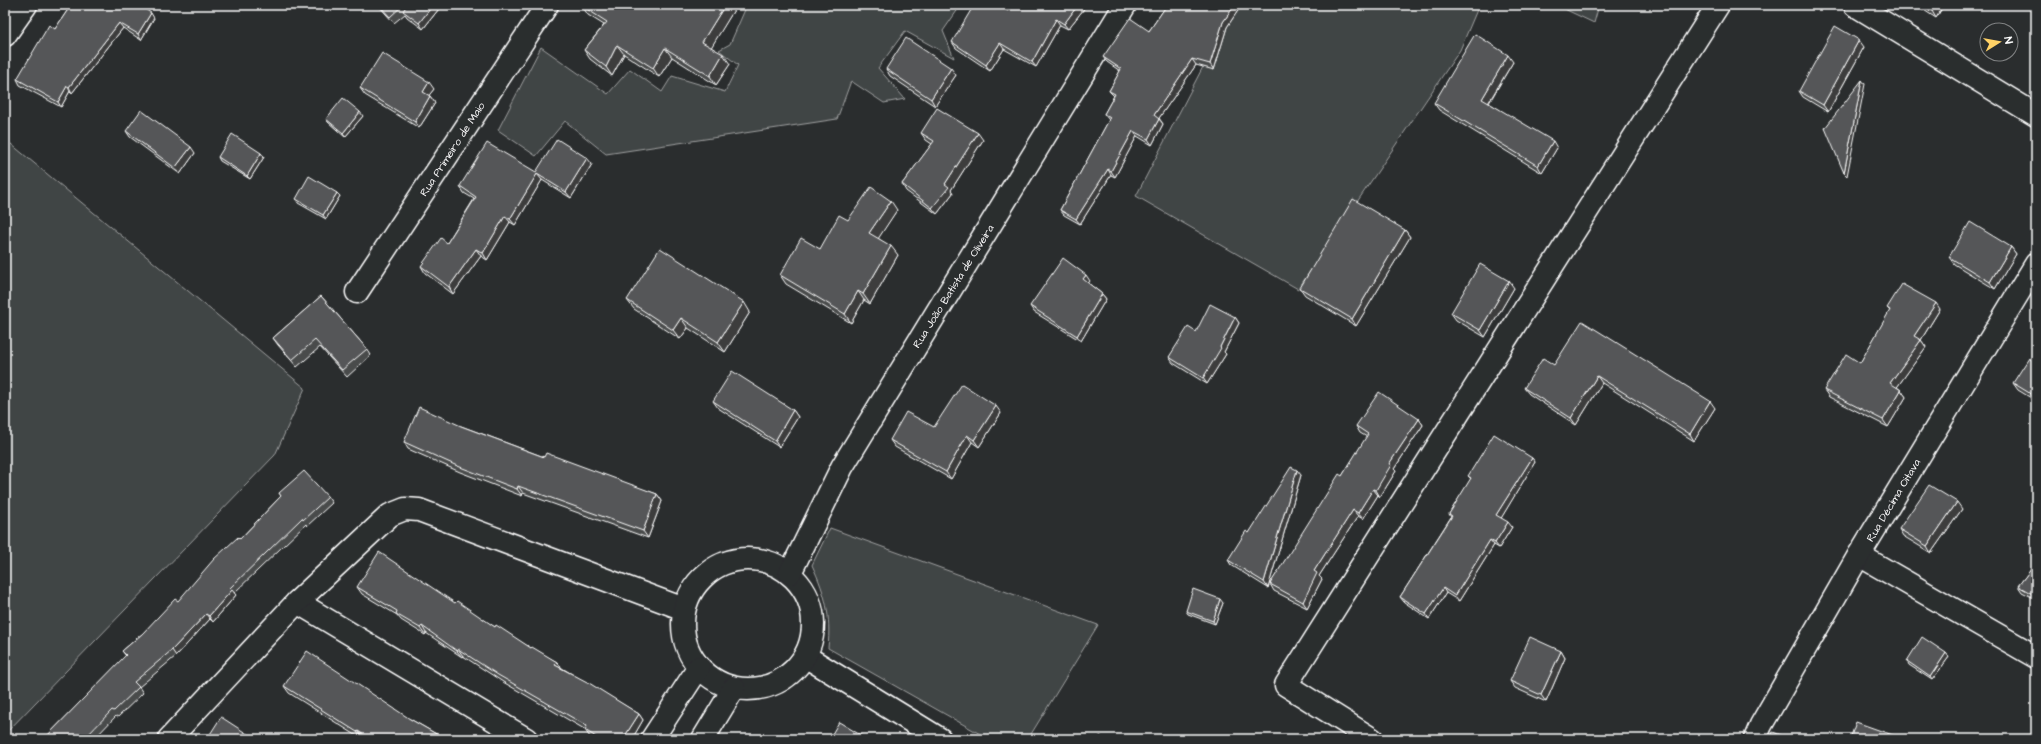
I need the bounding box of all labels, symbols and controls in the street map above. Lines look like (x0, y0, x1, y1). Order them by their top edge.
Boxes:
north arrow (1979, 22, 2019, 62)
text: N (2000, 35, 2016, 45)
street label: Rua Primeiro de Maio (416, 99, 489, 199)
street label: Rua João Batista de Oliveira (909, 221, 998, 351)
street label: Rua Décima Oitava (1863, 456, 1924, 544)

